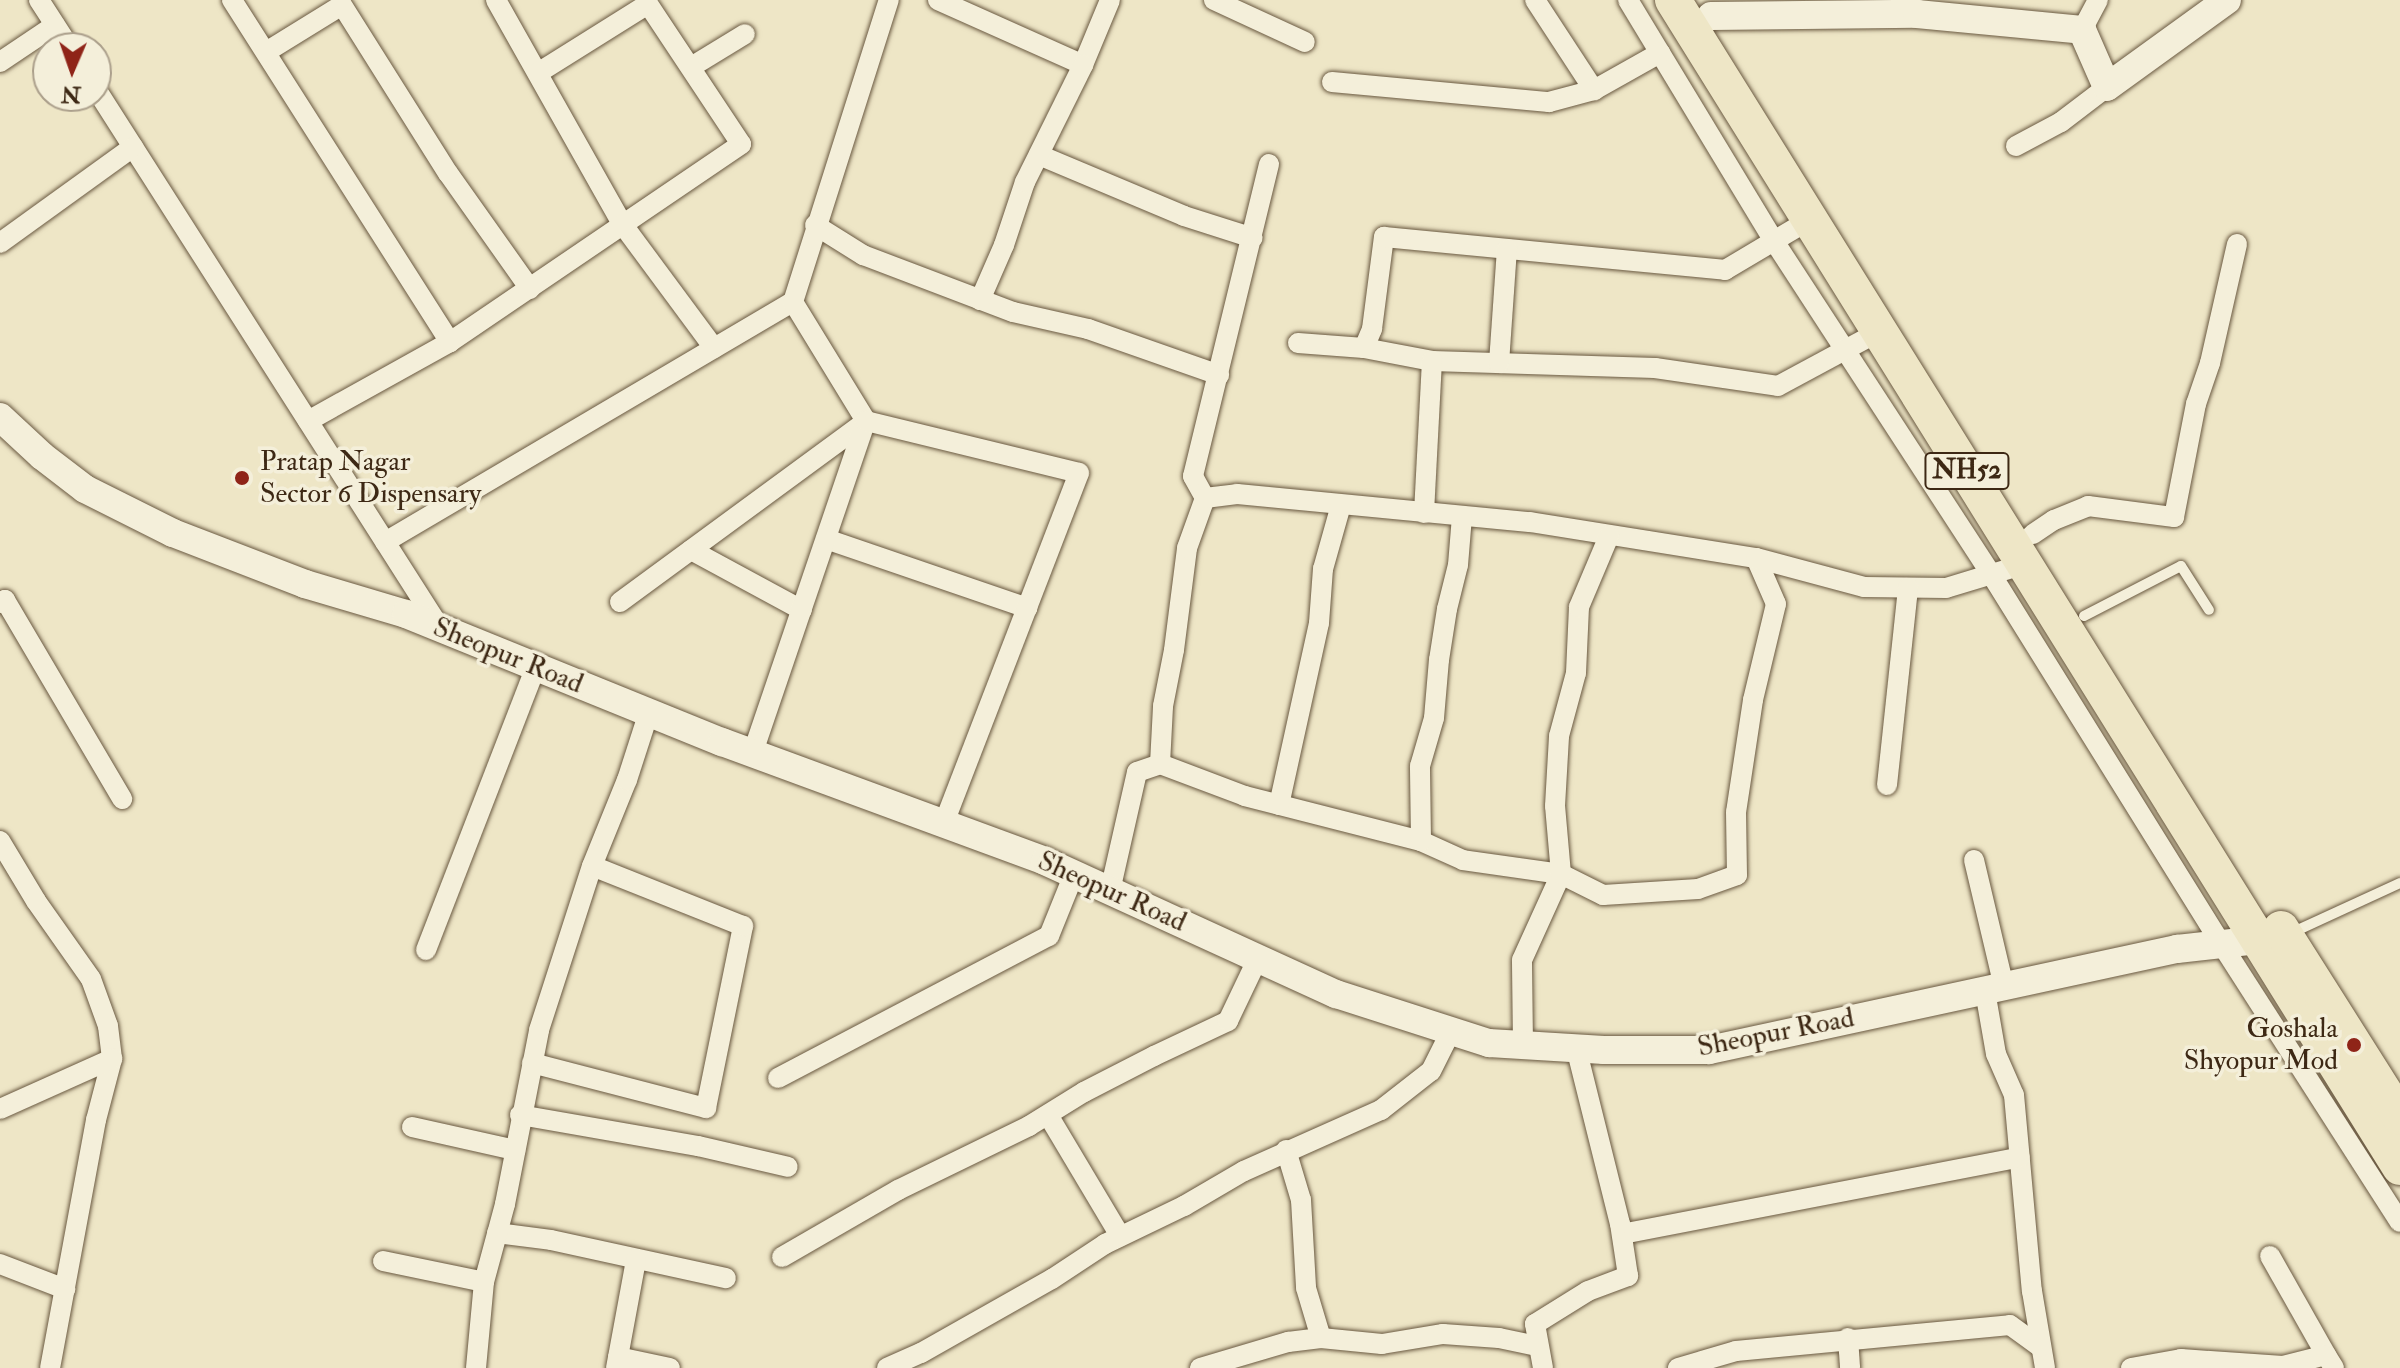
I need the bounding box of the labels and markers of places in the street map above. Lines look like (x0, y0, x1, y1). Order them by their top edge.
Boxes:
place label: Pratap Nagar Sector 6 Dispensary (260, 445, 481, 511)
marker: Pratap Nagar Sector 6 Dispensary (231, 467, 253, 489)
place label: Goshala Shyopur Mod (2184, 1012, 2338, 1078)
marker: Goshala Shyopur Mod (2345, 1036, 2363, 1054)

